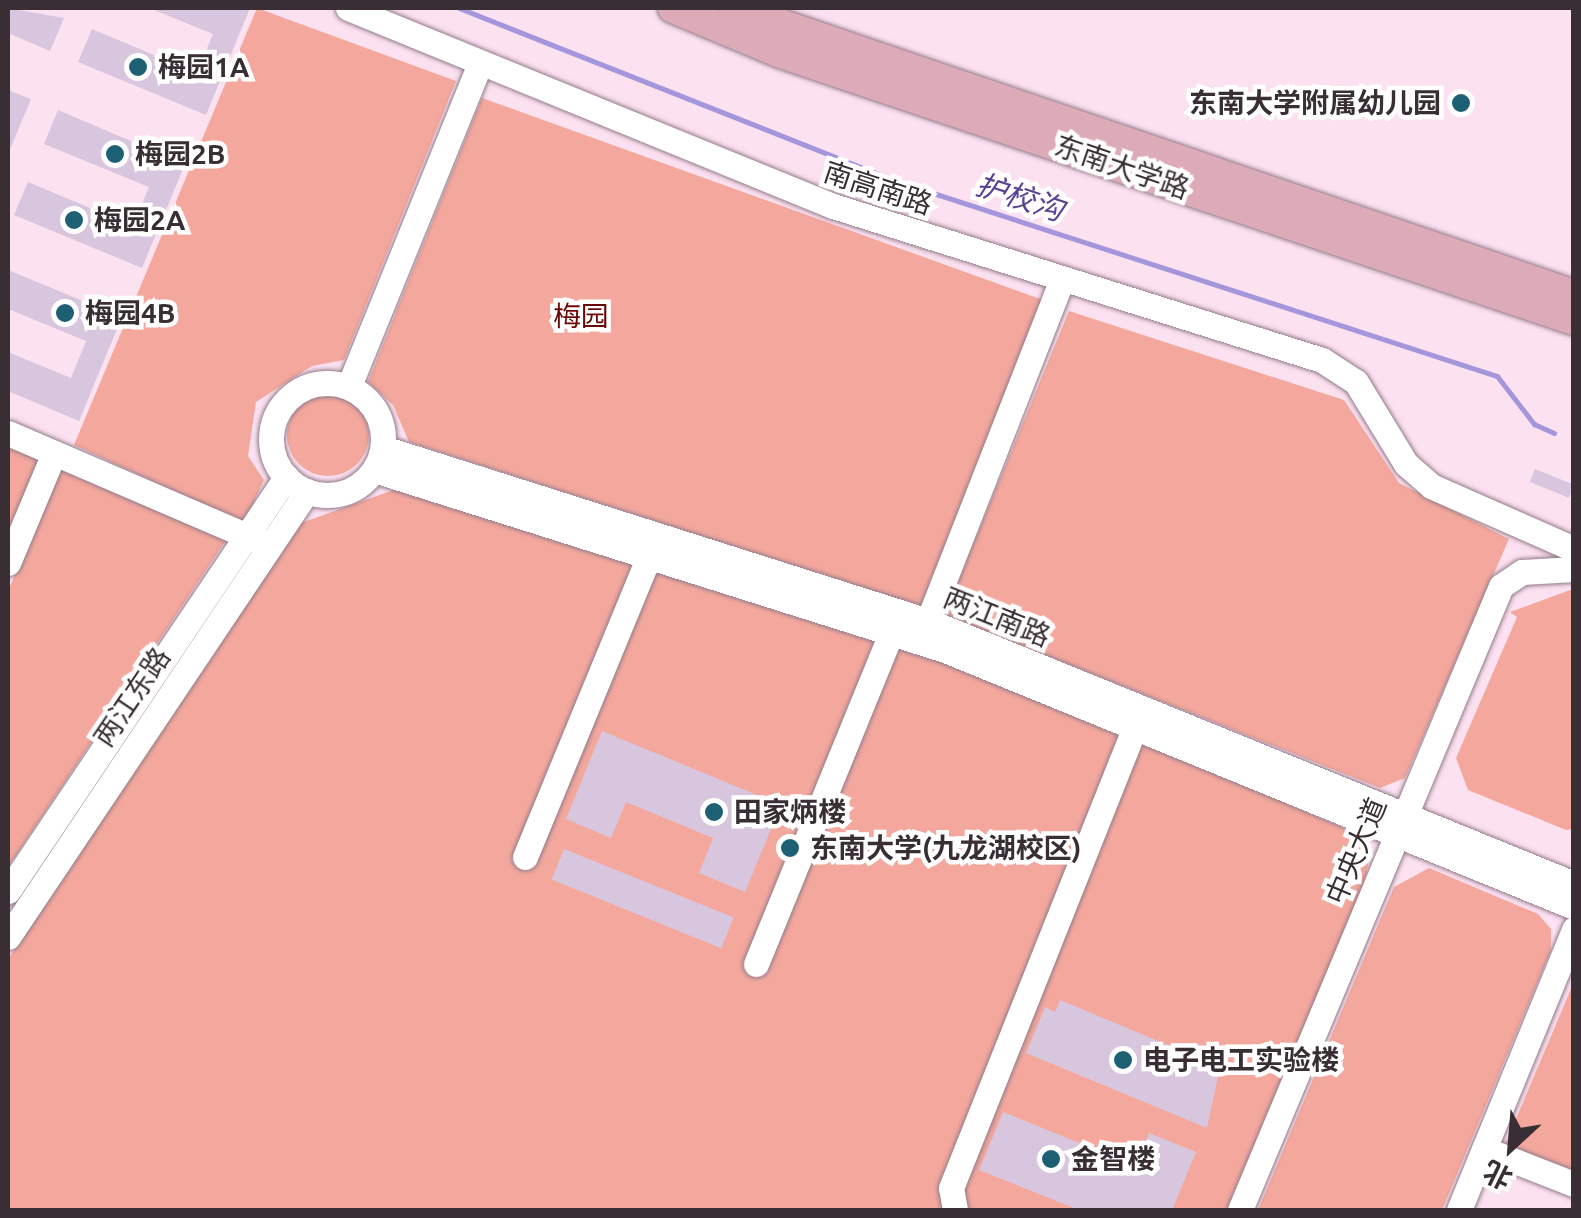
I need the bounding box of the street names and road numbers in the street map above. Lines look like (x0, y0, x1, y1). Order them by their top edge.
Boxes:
street label: 东南大学路 (1050, 128, 1194, 206)
street label: 南高南路 (820, 155, 936, 221)
street label: 两江南路 (939, 580, 1055, 654)
street label: 两江东路 (87, 641, 177, 753)
street label: 中央大道 (1319, 793, 1393, 909)

